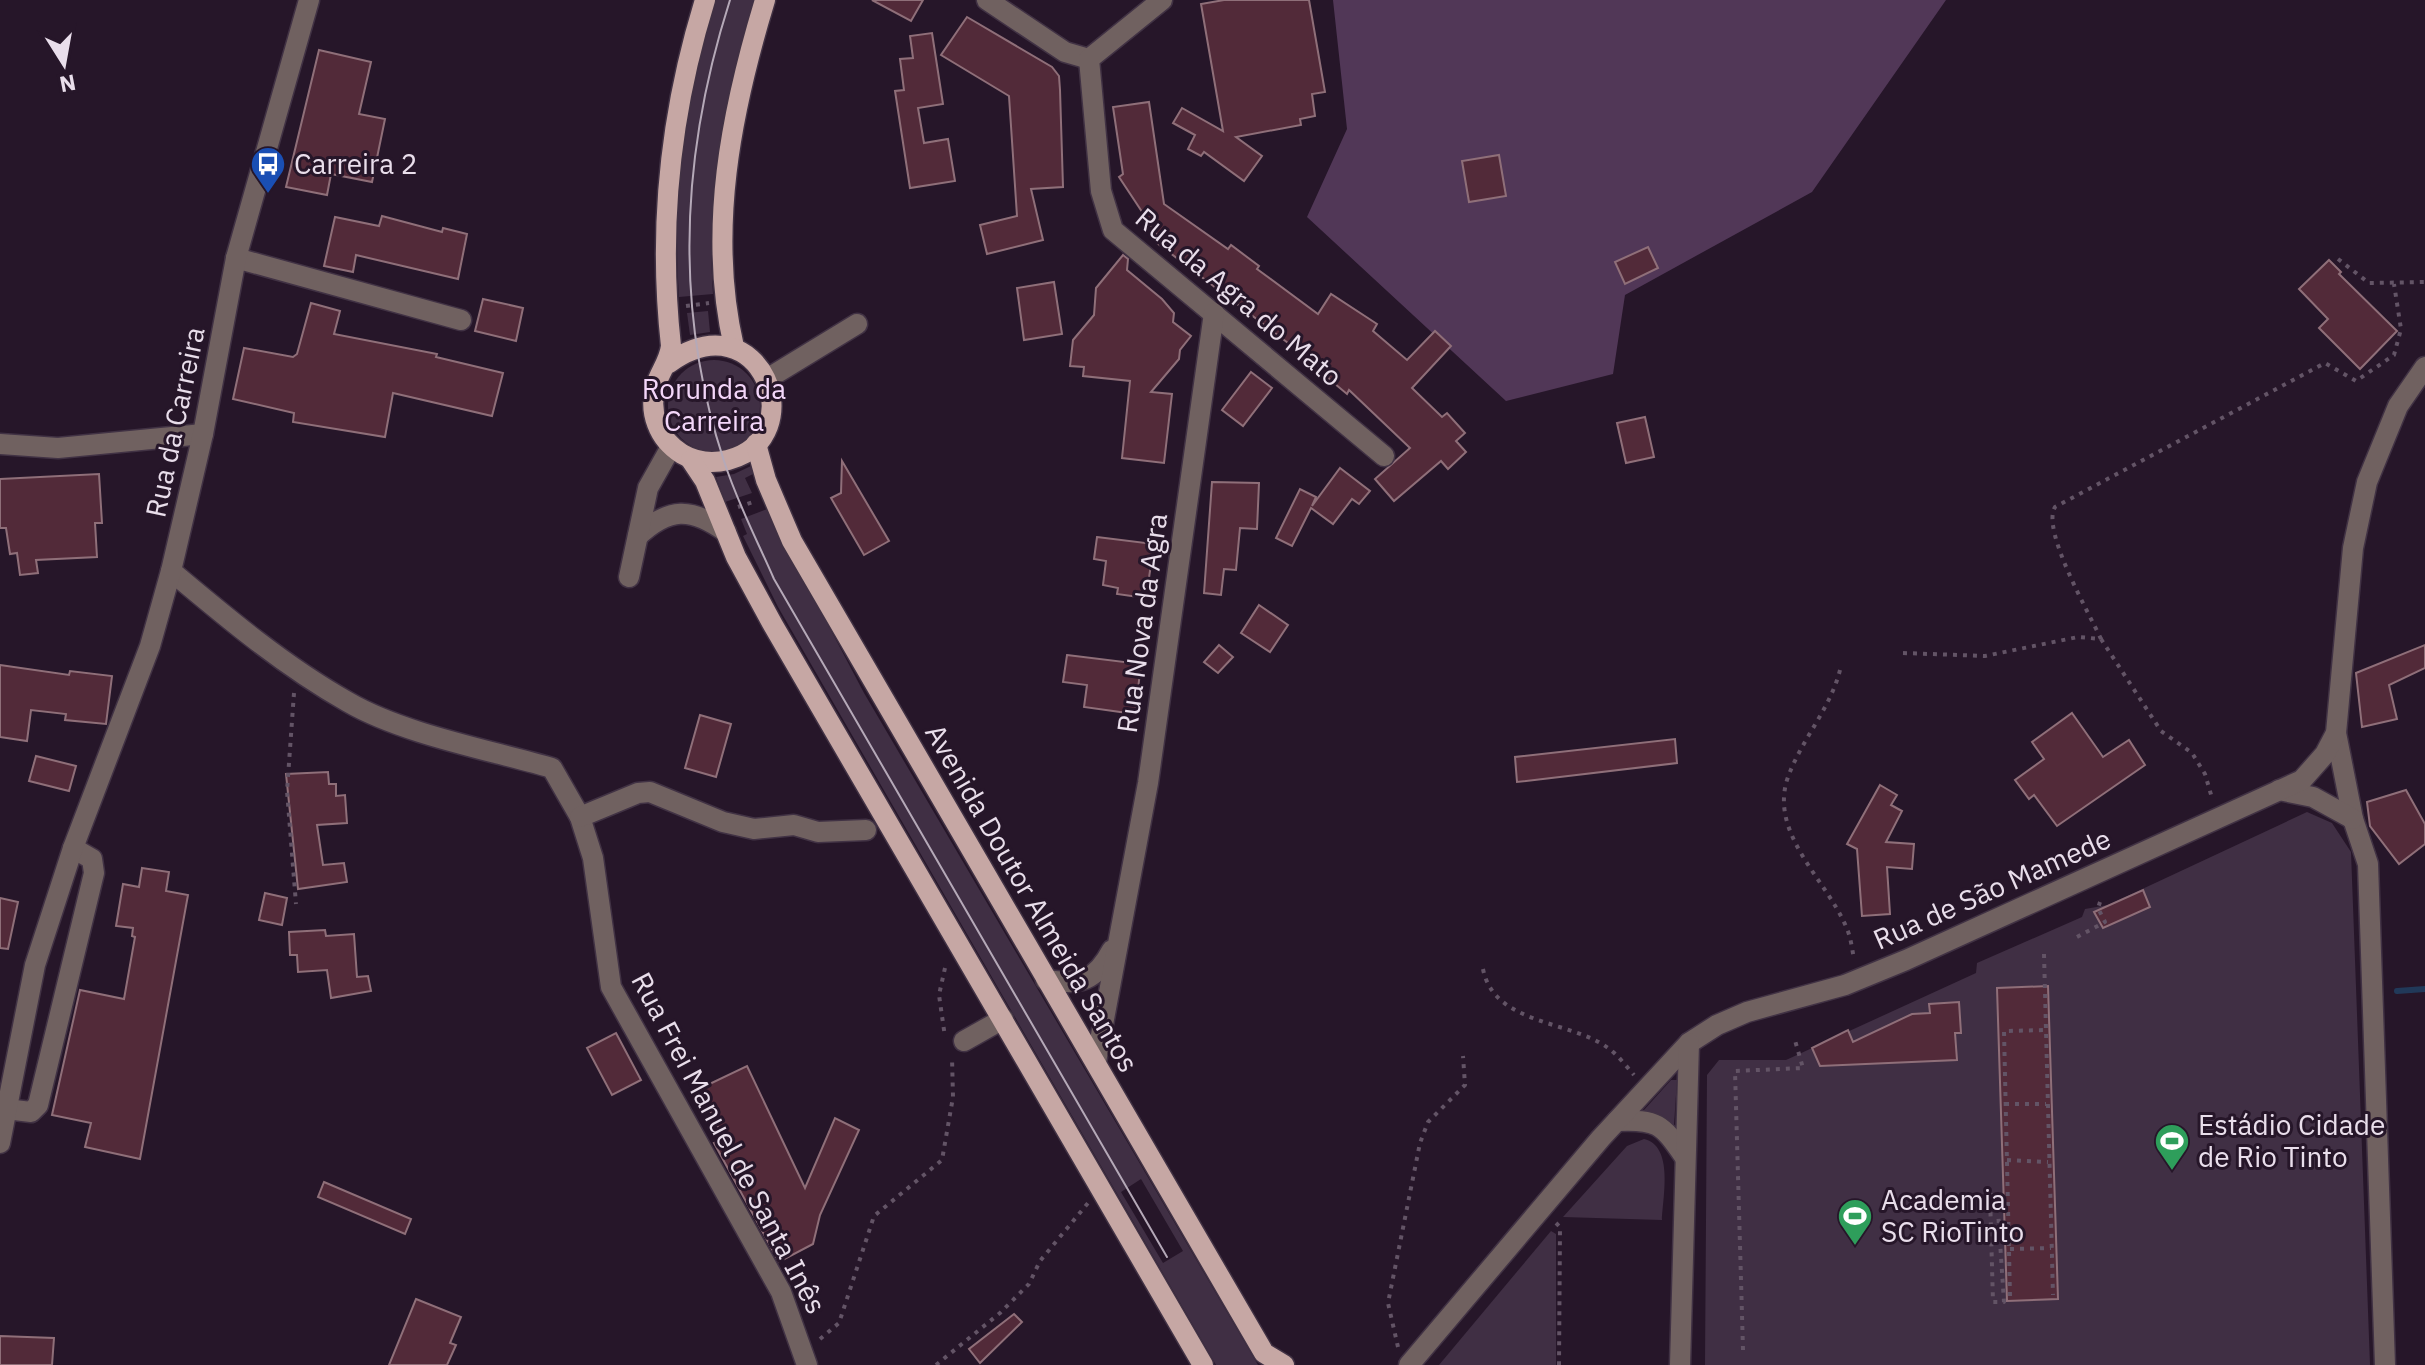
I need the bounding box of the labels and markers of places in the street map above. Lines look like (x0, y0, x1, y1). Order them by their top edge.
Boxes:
bus stop icon: Carreira 2 (249, 145, 287, 195)
place label: Carreira 2 (294, 145, 418, 182)
place label: Estádio Cidade de Rio Tinto (2198, 1106, 2385, 1175)
sports icon: Estádio Cidade de Rio Tinto (2153, 1122, 2191, 1172)
place label: Academia SC RioTinto (1881, 1181, 2024, 1250)
sports icon: Academia SC RioTinto (1836, 1197, 1874, 1247)

